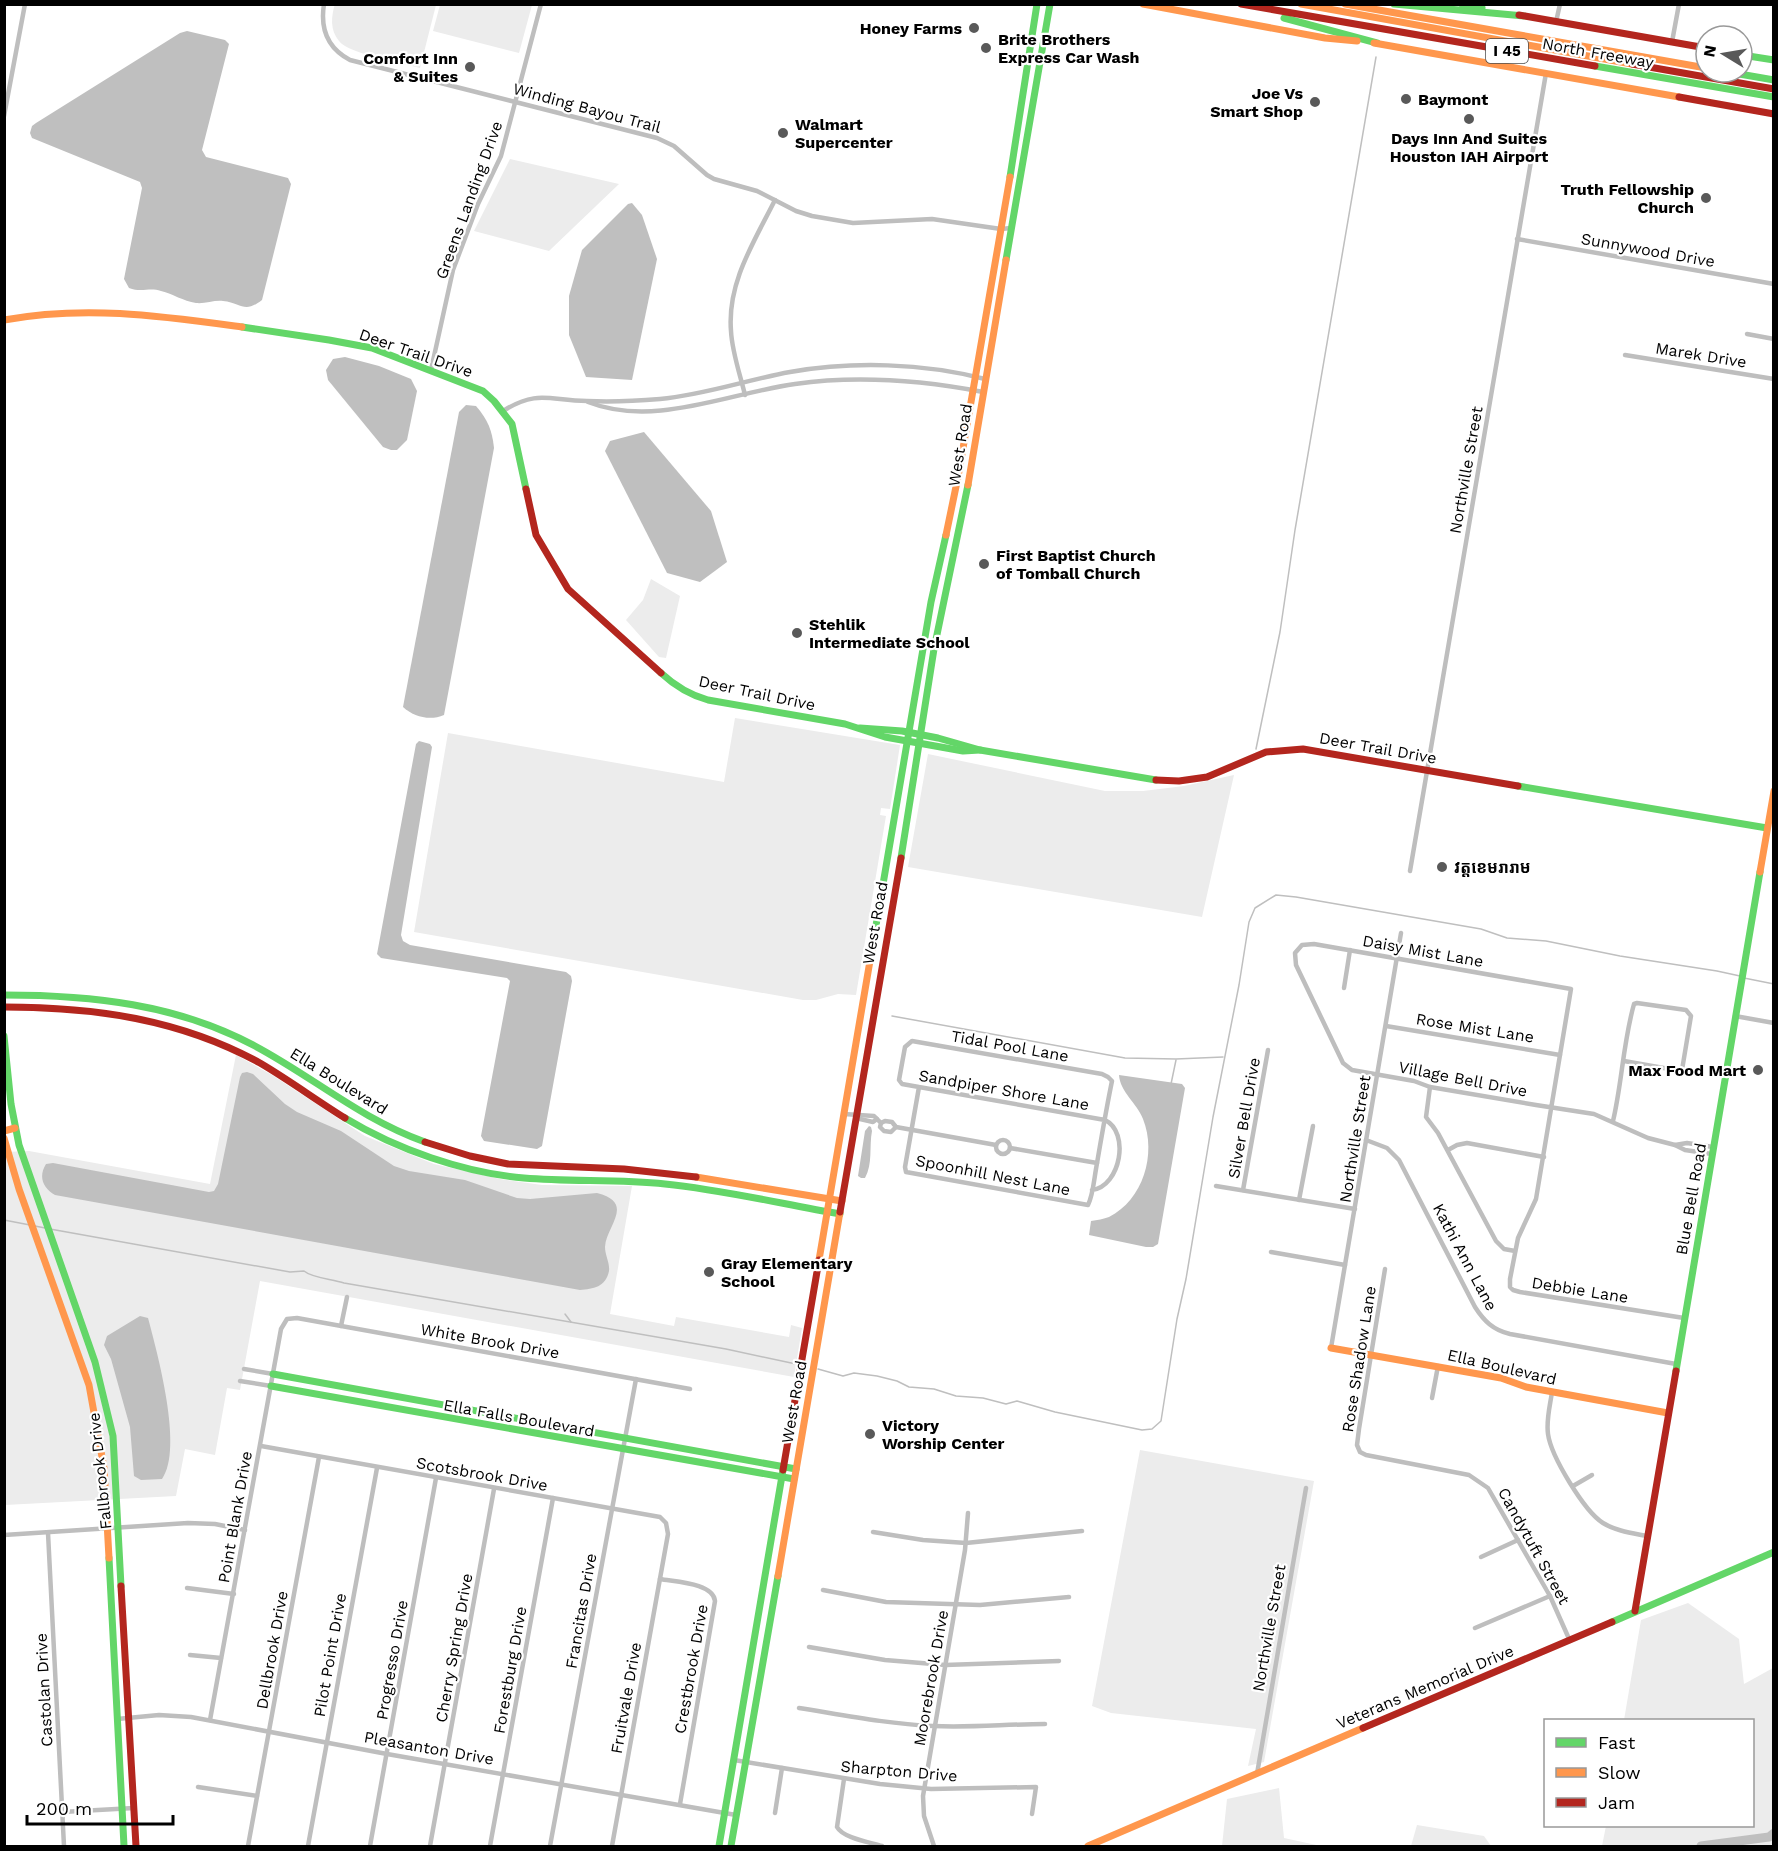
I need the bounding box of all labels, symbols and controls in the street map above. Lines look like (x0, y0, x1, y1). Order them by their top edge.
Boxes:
place label: Honey Farms (860, 19, 962, 38)
marker: Honey Farms (967, 21, 981, 35)
north arrow (1694, 24, 1754, 84)
place label: Brite Brothers Express Car Wash (998, 30, 1139, 67)
street label: North Freeway (1541, 34, 1656, 72)
road number: I 45 (1486, 39, 1528, 63)
marker: Brite Brothers Express Car Wash (979, 41, 993, 55)
text: N (1699, 44, 1720, 59)
place label: Comfort Inn & Suites (363, 49, 458, 86)
marker: Comfort Inn & Suites (463, 60, 477, 74)
street label: Winding Bayou Trail (511, 79, 663, 137)
place label: Joe Vs Smart Shop (1210, 84, 1303, 121)
place label: Baymont (1418, 90, 1488, 109)
marker: Baymont (1399, 92, 1413, 106)
marker: Joe Vs Smart Shop (1308, 95, 1322, 109)
marker: Days Inn And Suites Houston IAH Airport (1462, 112, 1476, 126)
place label: Walmart Supercenter (795, 115, 893, 152)
street label: Greens Landing Drive (432, 118, 506, 282)
marker: Walmart Supercenter (776, 126, 790, 140)
place label: Days Inn And Suites Houston IAH Airport (1390, 129, 1548, 166)
place label: Truth Fellowship Church (1561, 180, 1694, 217)
marker: Truth Fellowship Church (1699, 191, 1713, 205)
street label: Sunnywood Drive (1580, 229, 1716, 271)
street label: Deer Trail Drive (357, 325, 475, 381)
street label: Marek Drive (1654, 338, 1748, 372)
street label: West Road (944, 402, 976, 488)
street label: Northville Street (1445, 405, 1487, 535)
place label: First Baptist Church of Tomball Church (996, 546, 1156, 583)
marker: First Baptist Church of Tomball Church (977, 557, 991, 571)
place label: Stehlik Intermediate School (809, 615, 970, 652)
marker: Stehlik Intermediate School (790, 626, 804, 640)
street label: Deer Trail Drive (697, 671, 817, 715)
street label: Deer Trail Drive (1318, 728, 1438, 768)
place label: វត្តខេមរារាម (1454, 858, 1531, 877)
marker: វត្តខេមរារាម (1435, 860, 1449, 874)
street label: West Road (858, 880, 892, 966)
street label: Daisy Mist Lane (1361, 931, 1485, 971)
street label: Rose Mist Lane (1415, 1009, 1535, 1047)
street label: Tidal Pool Lane (950, 1026, 1070, 1066)
street label: Ella Boulevard (287, 1043, 391, 1119)
street label: Silver Bell Drive (1224, 1056, 1264, 1180)
street label: Village Bell Drive (1397, 1057, 1529, 1101)
place label: Max Food Mart (1628, 1061, 1746, 1080)
marker: Max Food Mart (1751, 1063, 1765, 1077)
street label: Sandpiper Shore Lane (917, 1066, 1091, 1114)
street label: Northville Street (1336, 1074, 1375, 1204)
street label: Blue Bell Road (1672, 1142, 1710, 1256)
street label: Spoonhill Nest Lane (914, 1151, 1072, 1199)
street label: Kathi Ann Lane (1429, 1200, 1501, 1314)
place label: Gray Elementary School (721, 1254, 853, 1291)
marker: Gray Elementary School (702, 1265, 716, 1279)
street label: Debbie Lane (1530, 1273, 1630, 1307)
street label: Rose Shadow Lane (1338, 1284, 1380, 1434)
street label: White Brook Drive (419, 1319, 561, 1363)
street label: Ella Boulevard (1446, 1345, 1558, 1389)
street label: West Road (777, 1359, 811, 1445)
street label: Ella Falls Boulevard (442, 1395, 596, 1441)
street label: Fallbrook Drive (84, 1412, 116, 1530)
place label: Victory Worship Center (882, 1416, 1004, 1453)
marker: Victory Worship Center (863, 1427, 877, 1441)
street label: Point Blank Drive (214, 1450, 256, 1584)
street label: Scotsbrook Drive (415, 1453, 549, 1495)
street label: Candytuft Street (1494, 1484, 1574, 1608)
street label: Francitas Drive (561, 1552, 601, 1670)
street label: Northville Street (1248, 1563, 1290, 1693)
street label: Cherry Spring Drive (432, 1572, 476, 1724)
street label: Dellbrook Drive (252, 1589, 292, 1711)
street label: Pilot Point Drive (310, 1591, 350, 1719)
street label: Progresso Drive (372, 1599, 412, 1721)
street label: Crestbrook Drive (670, 1603, 712, 1735)
street label: Forestburg Drive (489, 1605, 531, 1735)
street label: Moorebrook Drive (910, 1609, 952, 1747)
street label: Castolan Drive (32, 1633, 56, 1747)
street label: Fruitvale Drive (607, 1641, 645, 1755)
street label: Veterans Memorial Drive (1333, 1641, 1517, 1733)
legend (1544, 1719, 1754, 1827)
street label: Pleasanton Drive (363, 1727, 495, 1769)
text: Fast (1598, 1732, 1636, 1753)
street label: Sharpton Drive (840, 1756, 958, 1786)
text: Slow (1598, 1762, 1641, 1783)
scale bar (27, 1788, 172, 1826)
text: Jam (1598, 1792, 1635, 1813)
text: 200 m (36, 1798, 92, 1819)

